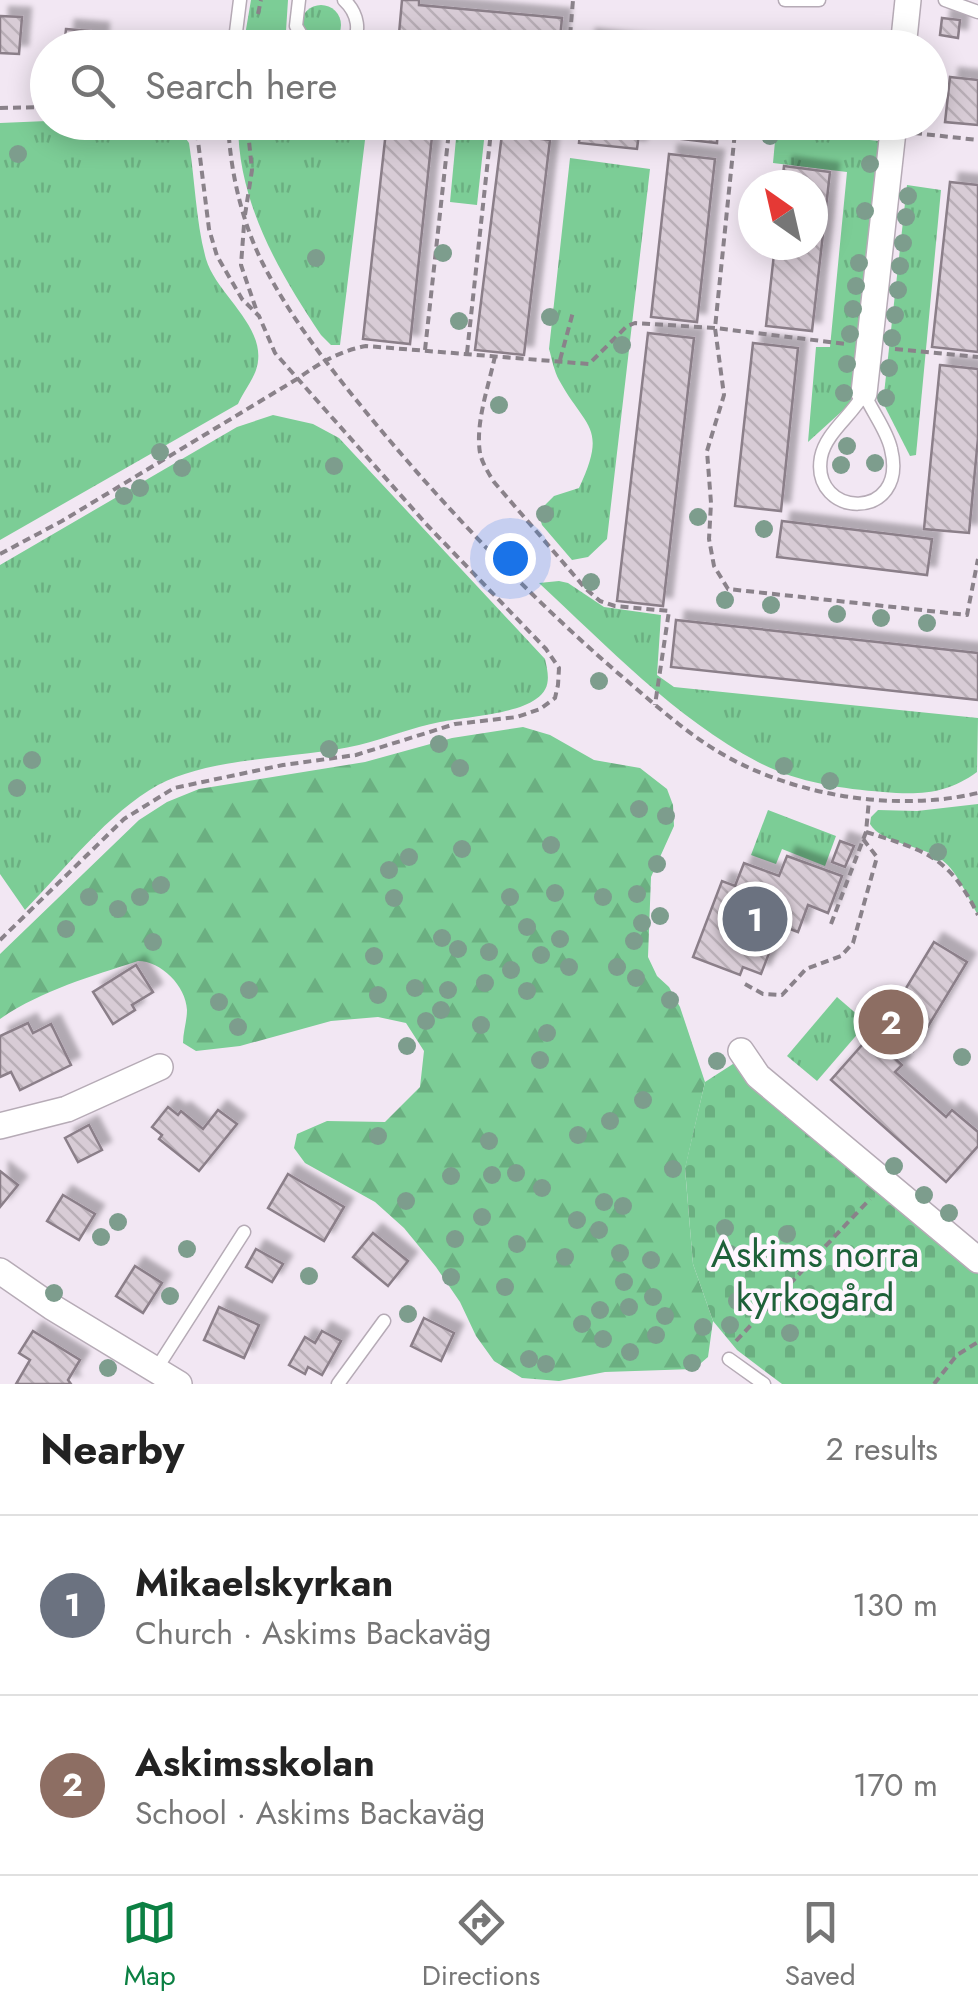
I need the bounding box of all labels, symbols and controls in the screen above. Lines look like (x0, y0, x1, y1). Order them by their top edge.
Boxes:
search box (30, 30, 948, 140)
icon: search (65, 58, 120, 113)
text: Search here (145, 58, 337, 113)
north arrow (738, 170, 828, 260)
your location (485, 533, 536, 584)
pin: 1 (722, 882, 788, 956)
pin: 2 (858, 984, 924, 1060)
park label: Askims norra kyrkogård (711, 1226, 919, 1325)
text: Nearby (40, 1419, 184, 1480)
text: 2 results (826, 1426, 938, 1472)
text: Mikaelskyrkan (135, 1555, 393, 1610)
text: 1 (64, 1582, 81, 1628)
text: 130 m (852, 1582, 938, 1628)
text: Church · Askims Backaväg (135, 1610, 491, 1656)
text: Askimsskolan (135, 1735, 375, 1790)
text: 2 (62, 1762, 83, 1808)
text: 170 m (853, 1762, 938, 1808)
text: School · Askims Backaväg (135, 1790, 485, 1836)
tab: Map (122, 1895, 177, 1996)
tab: Directions (422, 1895, 540, 1996)
tab: Saved (785, 1895, 856, 1996)

